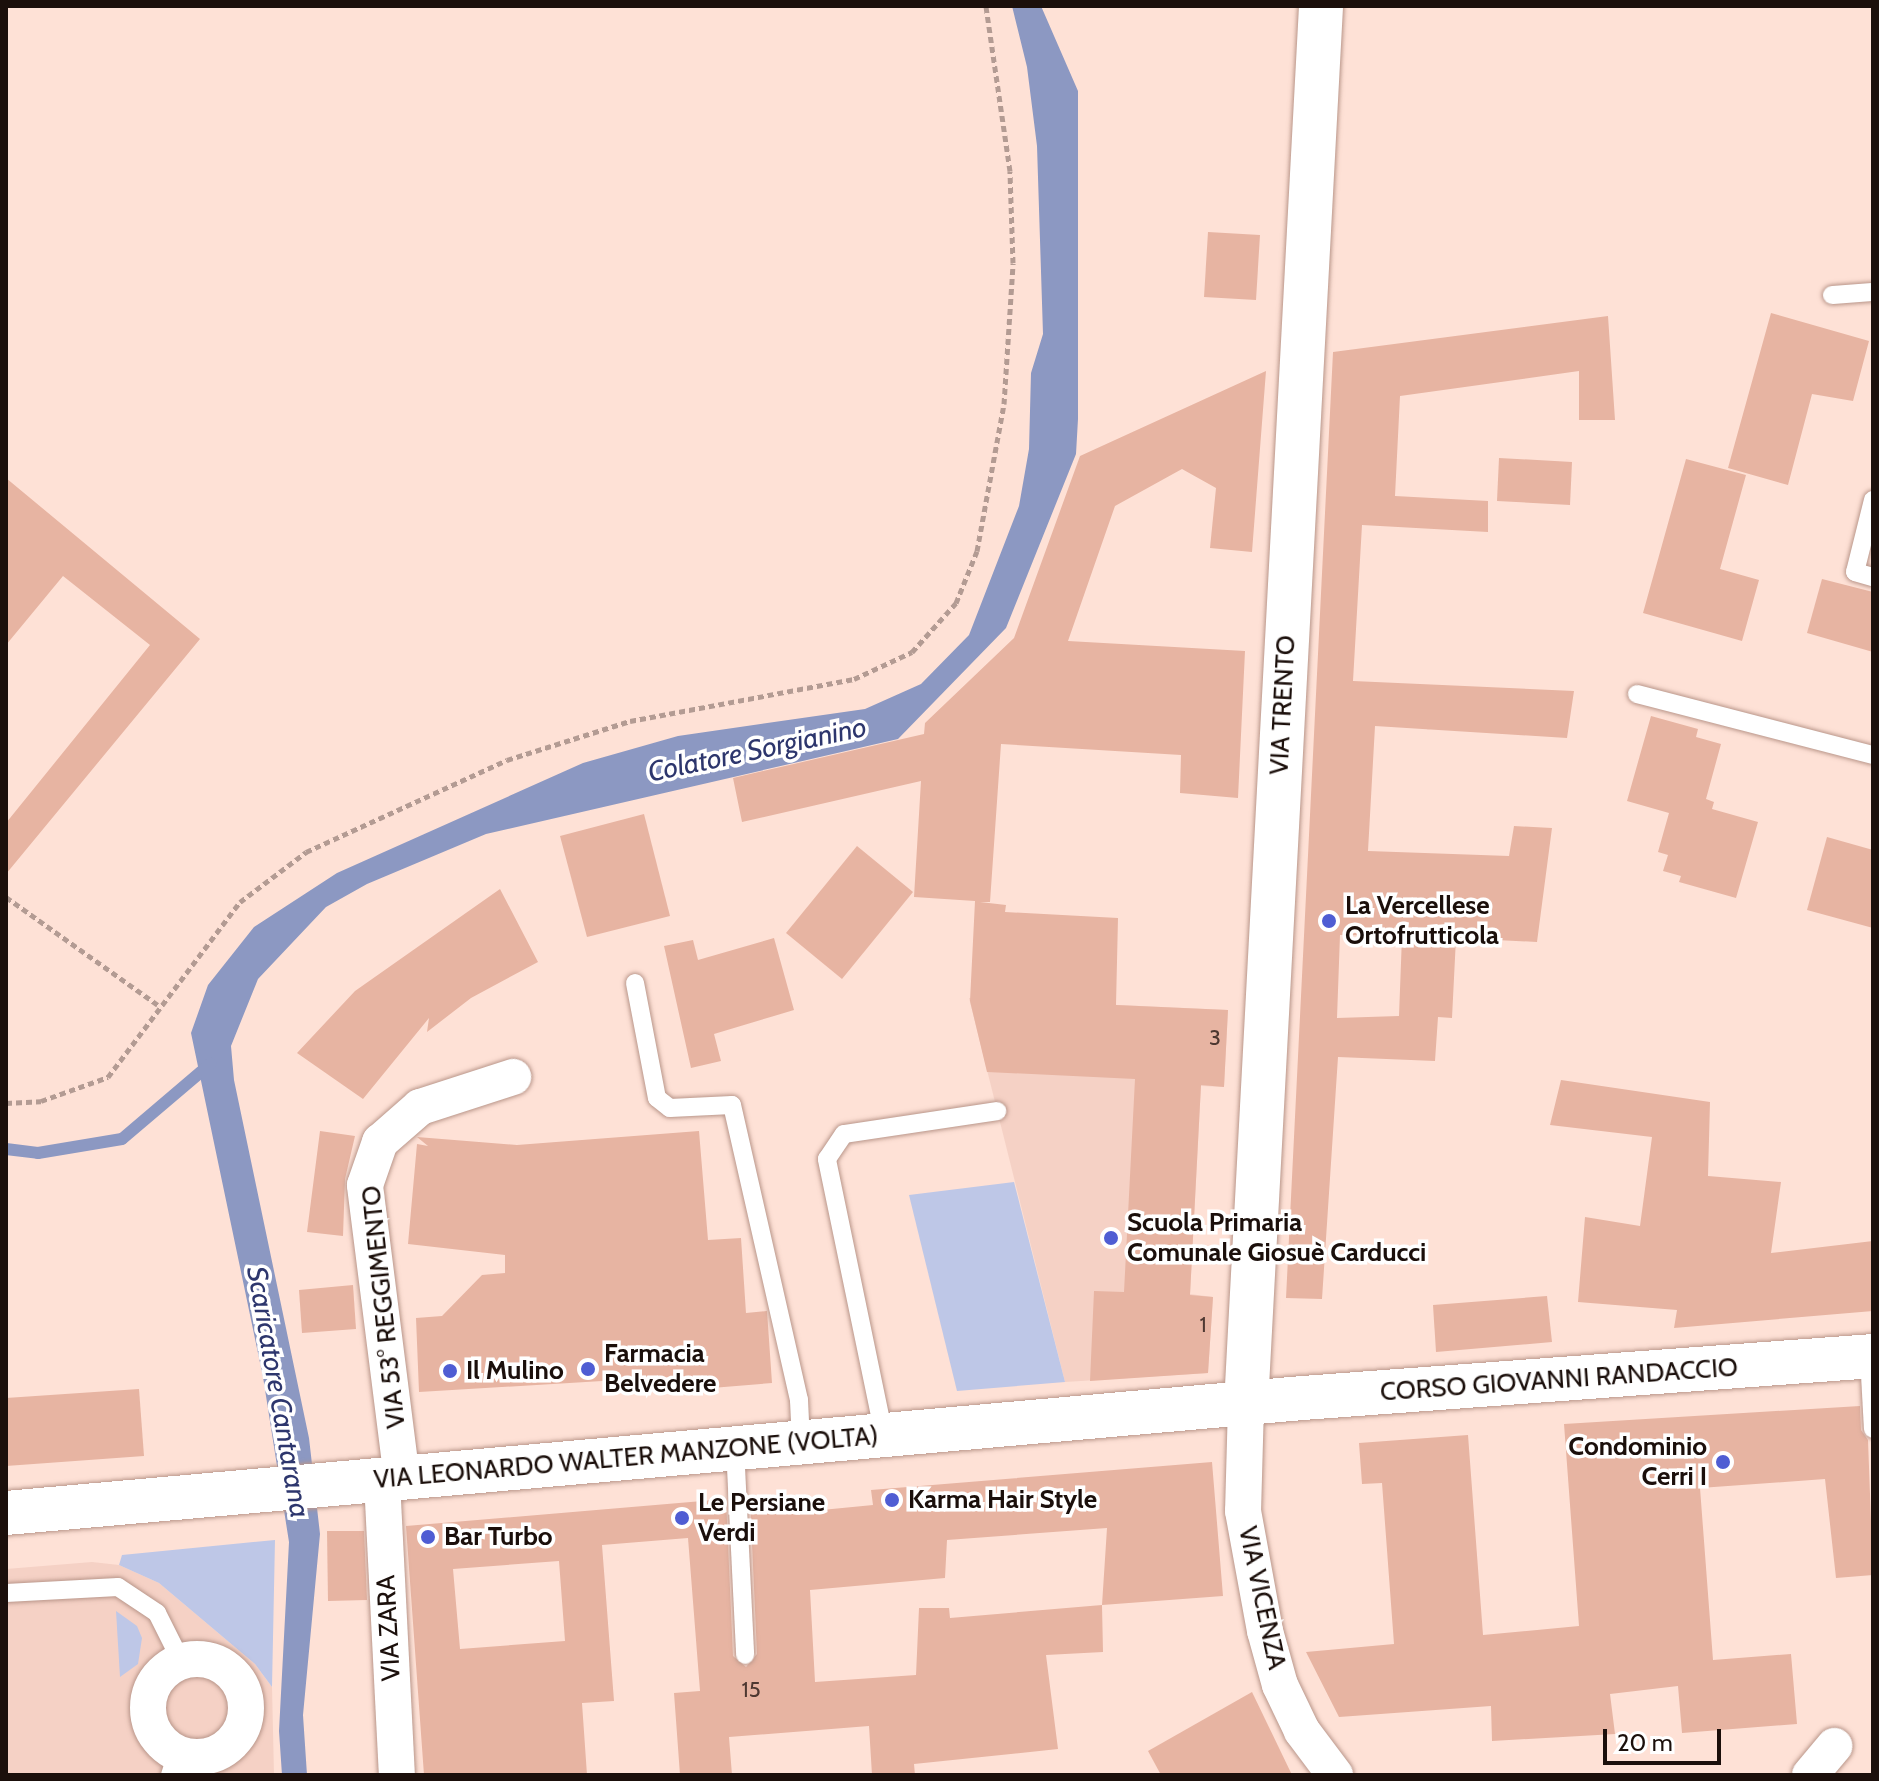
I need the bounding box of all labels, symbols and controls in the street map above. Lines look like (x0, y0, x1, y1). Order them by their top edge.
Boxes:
street label: VIA TRENTO (1264, 634, 1302, 776)
water label: Colatore Sorgianino (645, 709, 869, 789)
place label: La Vercellese Ortofrutticola (1345, 890, 1499, 952)
marker: La Vercellese Ortofrutticola (1320, 912, 1338, 930)
house number: 3 (1209, 1025, 1221, 1051)
street label: VIA 53° REGGIMENTO (356, 1184, 412, 1430)
place label: Scuola Primaria Comunale Giosuè Carducci (1127, 1207, 1426, 1268)
marker: Scuola Primaria Comunale Giosuè Carducci (1102, 1229, 1120, 1247)
water label: Scaricatore Cantarana (240, 1264, 318, 1520)
house number: 1 (1199, 1312, 1207, 1338)
place label: Farmacia Belvedere (604, 1338, 716, 1400)
street label: CORSO GIOVANNI RANDACCIO (1379, 1352, 1739, 1408)
place label: Il Mulino (466, 1355, 564, 1387)
marker: Farmacia Belvedere (579, 1360, 597, 1378)
marker: Il Mulino (441, 1362, 459, 1380)
street label: VIA LEONARDO WALTER MANZONE (VOLTA) (372, 1420, 880, 1496)
place label: Condominio Cerri I (1568, 1431, 1707, 1492)
marker: Condominio Cerri I (1714, 1453, 1732, 1471)
place label: Karma Hair Style (908, 1484, 1097, 1516)
place label: Le Persiane Verdi (698, 1487, 825, 1548)
marker: Karma Hair Style (883, 1491, 901, 1509)
marker: Le Persiane Verdi (673, 1509, 691, 1527)
place label: Bar Turbo (444, 1521, 553, 1553)
street label: VIA VICENZA (1232, 1523, 1292, 1673)
marker: Bar Turbo (419, 1528, 437, 1546)
street label: VIA ZARA (371, 1574, 407, 1682)
house number: 15 (741, 1677, 761, 1703)
scale bar (1607, 1713, 1725, 1763)
text: 20 m (1617, 1728, 1673, 1757)

